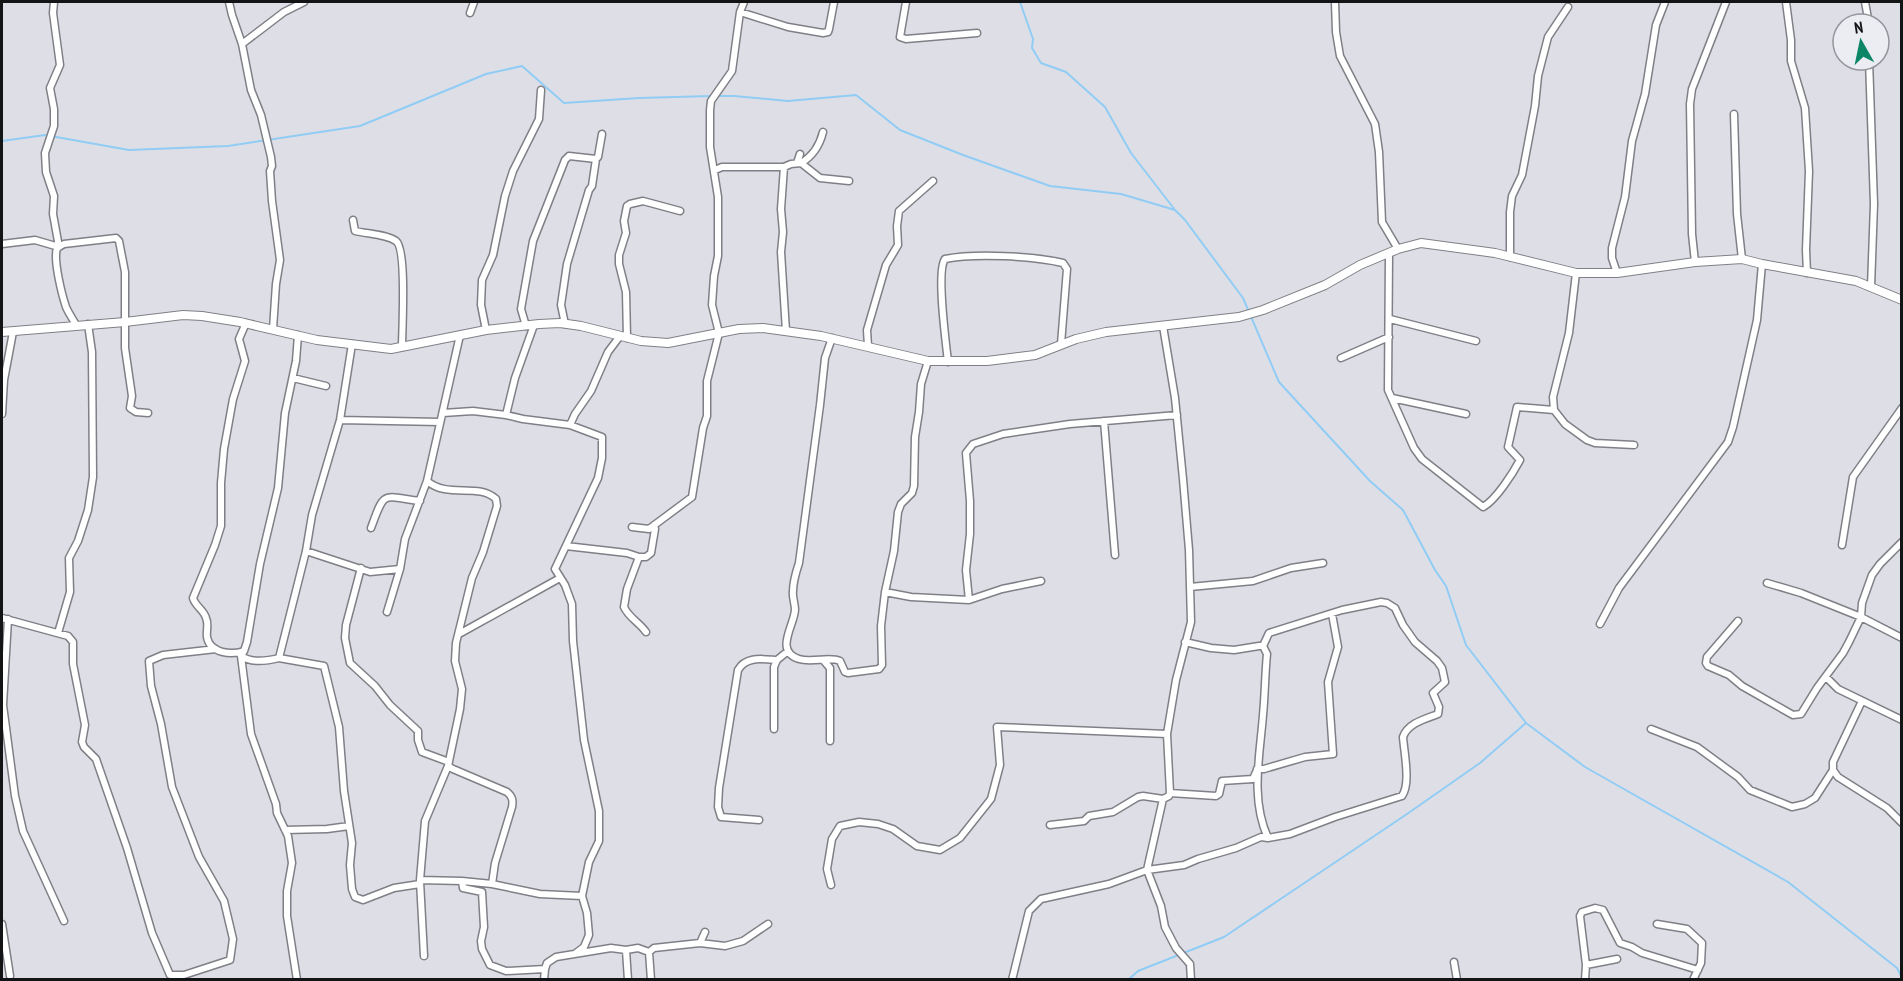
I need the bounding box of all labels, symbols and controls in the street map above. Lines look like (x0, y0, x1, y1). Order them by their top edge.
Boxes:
north arrow (1831, 12, 1891, 72)
text: N (1853, 17, 1864, 38)

